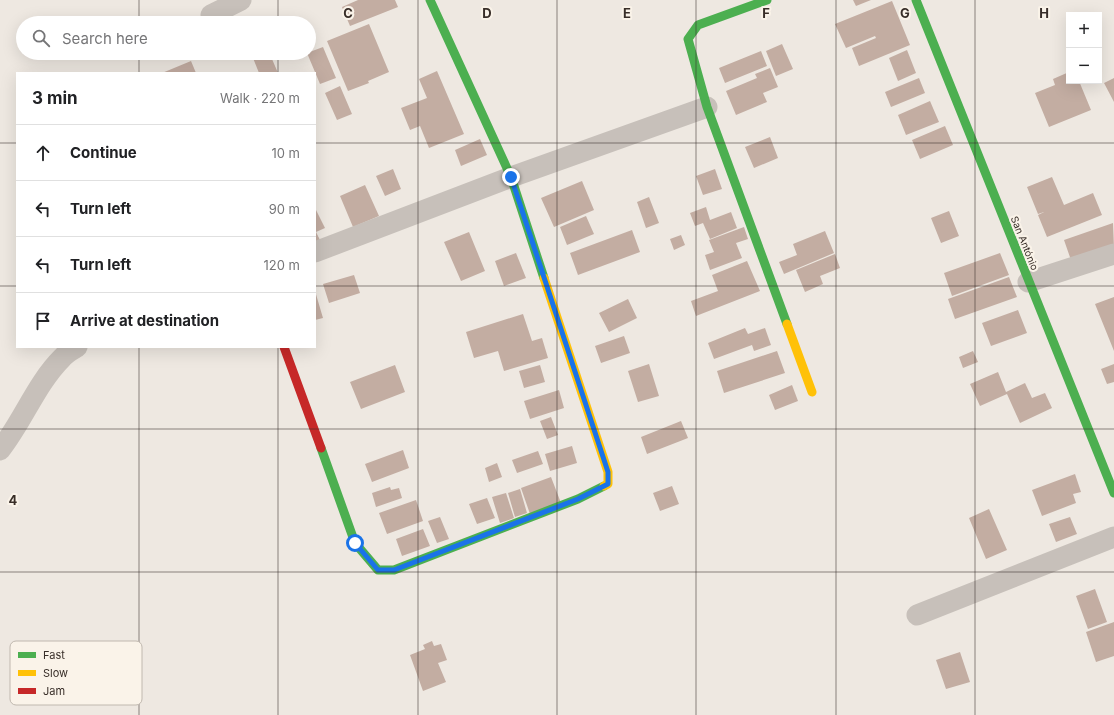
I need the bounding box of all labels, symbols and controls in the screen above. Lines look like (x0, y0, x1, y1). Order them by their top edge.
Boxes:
text: C (343, 5, 353, 21)
text: D (482, 5, 492, 21)
text: E (623, 5, 631, 21)
text: F (762, 5, 770, 21)
text: G (900, 5, 910, 21)
text: H (1039, 5, 1049, 21)
map controls (1066, 12, 1102, 84)
button: + (1066, 12, 1102, 48)
search box (16, 16, 316, 60)
icon: search (30, 27, 52, 49)
text: Search here (62, 29, 148, 48)
button: − (1066, 48, 1102, 84)
text: 3 min (32, 88, 78, 108)
text: Walk · 220 m (220, 90, 300, 106)
icon: ahead (32, 142, 54, 164)
text: Continue (70, 143, 137, 162)
text: 10 m (271, 145, 300, 161)
route end (502, 168, 520, 186)
icon: left (32, 198, 54, 220)
text: Turn left (70, 199, 131, 218)
text: 90 m (269, 201, 300, 217)
street label: San António (1009, 214, 1041, 272)
icon: left (32, 254, 54, 276)
text: Turn left (70, 255, 131, 274)
text: 120 m (264, 257, 300, 273)
icon: arrive (32, 310, 54, 332)
text: Arrive at destination (70, 311, 219, 330)
text: 4 (9, 492, 18, 508)
route start (346, 534, 364, 552)
legend (10, 641, 142, 705)
text: Fast (43, 648, 65, 662)
text: Slow (43, 666, 68, 680)
text: Jam (43, 684, 65, 698)

